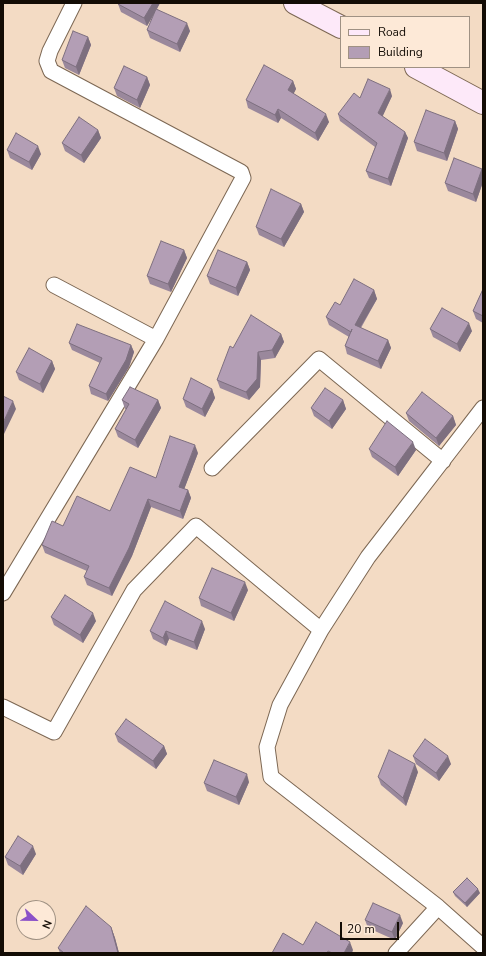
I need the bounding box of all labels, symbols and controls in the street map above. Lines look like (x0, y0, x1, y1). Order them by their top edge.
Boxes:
legend (340, 16, 470, 68)
text: Road (378, 24, 406, 40)
text: Building (378, 44, 423, 60)
north arrow (16, 900, 56, 940)
scale bar (342, 914, 401, 940)
text: N (38, 918, 55, 931)
text: 20 m (347, 921, 375, 937)

